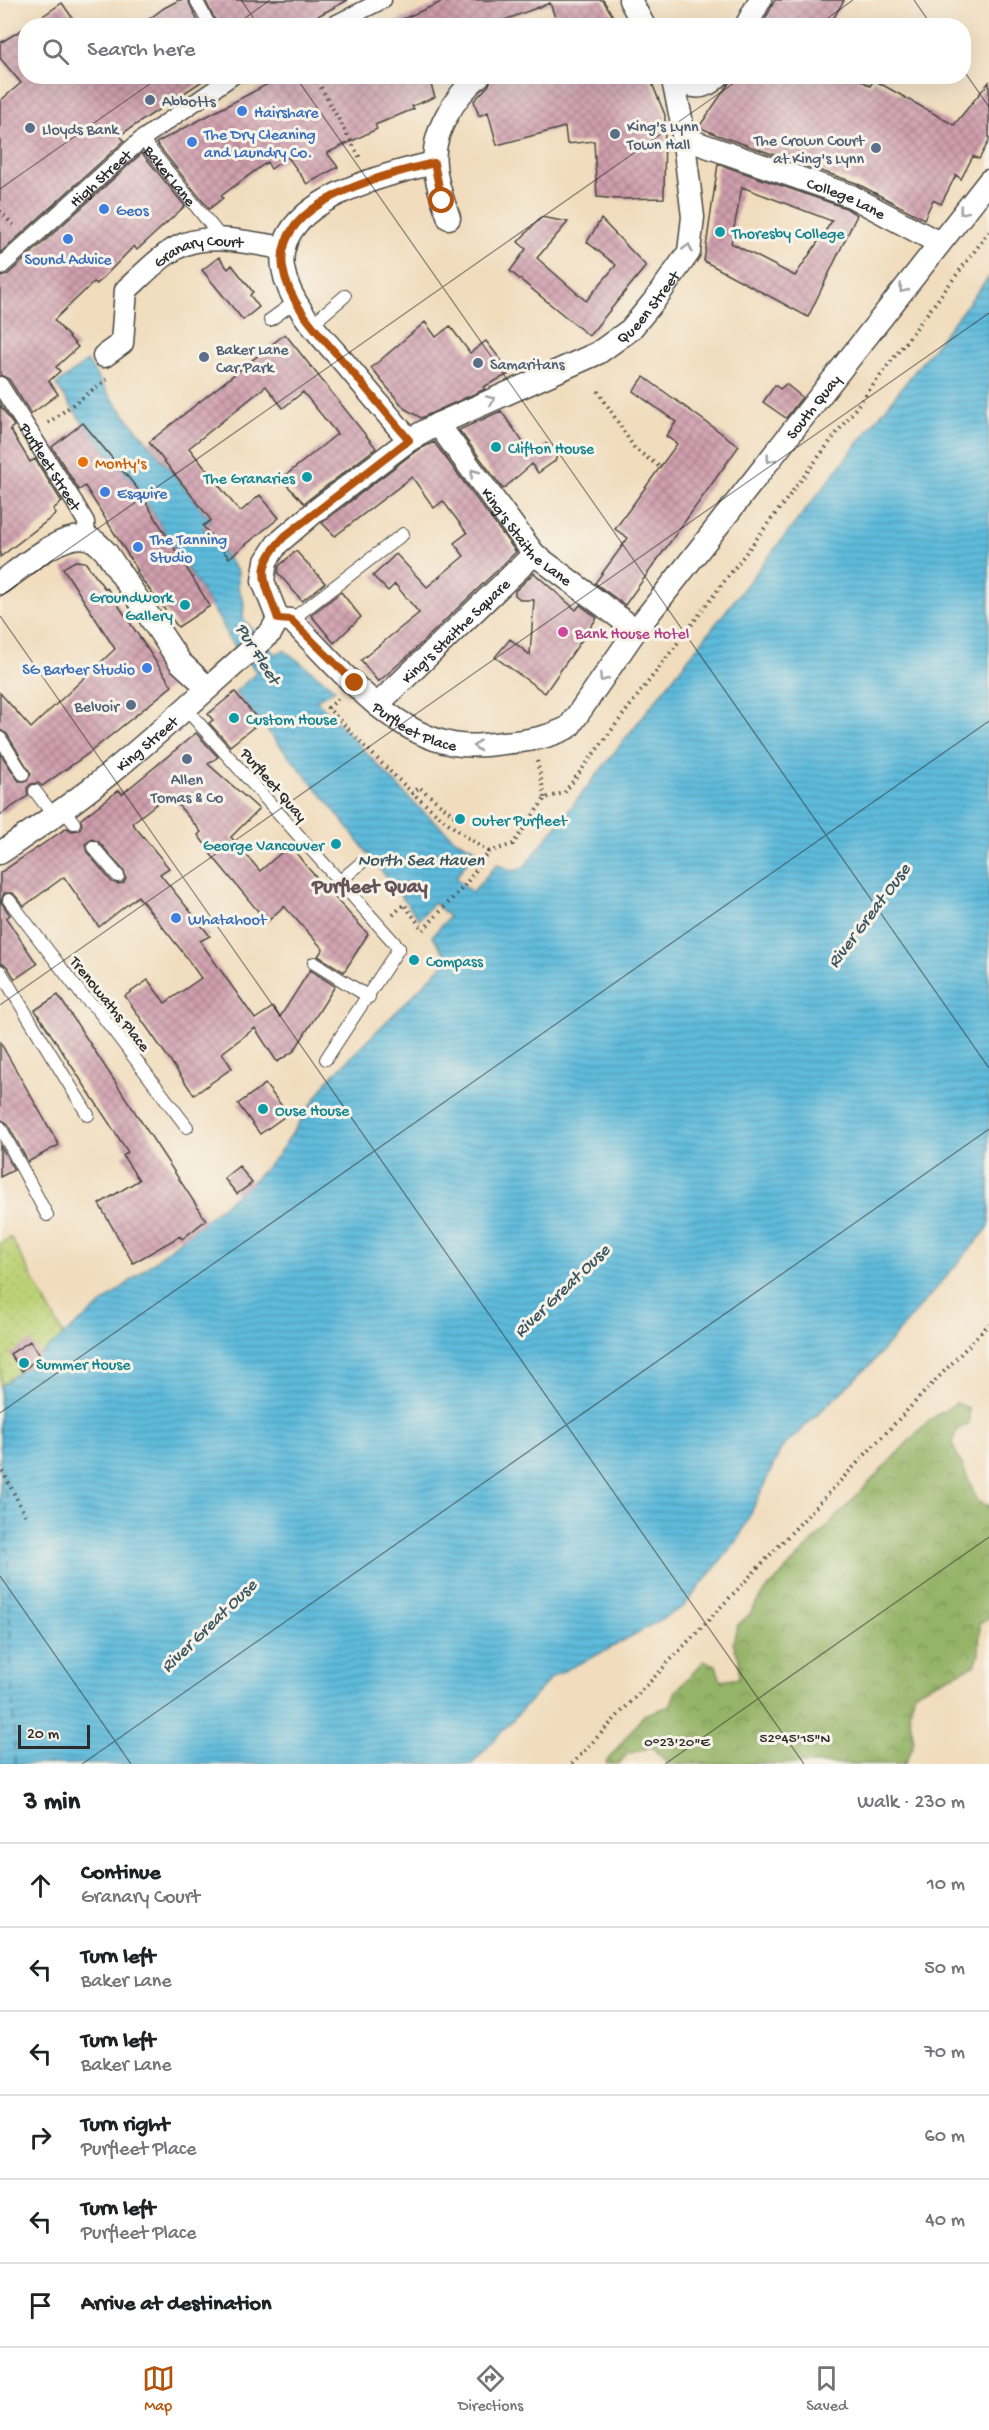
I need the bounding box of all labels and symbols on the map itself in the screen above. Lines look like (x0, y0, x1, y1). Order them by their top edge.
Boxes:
marker: Abbotts (143, 93, 157, 107)
place label: Abbotts (162, 94, 217, 113)
marker: Hairshare (235, 104, 249, 118)
place label: Hairshare (254, 105, 319, 124)
place label: King's Lynn Town Hall (626, 119, 699, 156)
marker: Lloyds Bank (23, 121, 37, 135)
place label: Lloyds Bank (42, 122, 120, 141)
place label: The Dry Cleaning and Laundry Co. (203, 127, 316, 164)
marker: King's Lynn Town Hall (608, 127, 622, 141)
place label: The Crown Court at King's Lynn (753, 133, 865, 170)
marker: The Dry Cleaning and Laundry Co. (185, 135, 199, 149)
marker: The Crown Court at King's Lynn (869, 141, 883, 155)
street label: Baker Lane (137, 142, 199, 212)
street label: High Street (67, 146, 138, 213)
street label: College Lane (803, 175, 888, 226)
route start (428, 187, 454, 213)
marker: Geos (97, 202, 111, 216)
place label: Geos (116, 203, 150, 222)
one-way arrow (960, 205, 971, 216)
marker: Thoresby College (713, 225, 727, 239)
place label: Thoresby College (731, 226, 845, 245)
marker: Sound Advice (61, 232, 75, 246)
street label: Granary Court (151, 233, 246, 273)
one-way arrow (681, 243, 693, 254)
place label: Sound Advice (24, 252, 112, 271)
street label: Queen Street (614, 267, 686, 350)
one-way arrow (899, 282, 910, 293)
place label: Baker Lane Car Park (215, 342, 289, 379)
marker: Baker Lane Car Park (197, 350, 211, 364)
marker: Samaritans (471, 356, 485, 370)
place label: Samaritans (490, 357, 566, 376)
street label: South Quay (784, 372, 846, 444)
one-way arrow (485, 396, 496, 408)
street label: Purfleet Street (13, 420, 84, 516)
marker: Clifton House (489, 440, 503, 454)
place label: Clifton House (508, 441, 595, 460)
one-way arrow (766, 452, 777, 463)
marker: Monty's (76, 455, 90, 469)
place label: Monty's (95, 456, 147, 475)
one-way arrow (470, 469, 481, 480)
marker: The Granaries (300, 470, 314, 484)
place label: The Granaries (203, 471, 296, 490)
marker: Esquire (98, 485, 112, 499)
street label: King's Staithe Lane (475, 485, 575, 592)
place label: Esquire (117, 486, 168, 505)
place label: The Tanning Studio (149, 532, 227, 569)
marker: The Tanning Studio (131, 540, 145, 554)
street label: King's Staithe Square (399, 576, 516, 689)
place label: GroundWork Gallery (90, 590, 175, 627)
marker: GroundWork Gallery (178, 598, 192, 612)
water label: Pur Fleet (230, 620, 286, 692)
marker: Bank House Hotel (556, 625, 570, 639)
place label: Bank House Hotel (574, 626, 689, 645)
marker: SG Barber Studio (140, 661, 154, 675)
place label: SG Barber Studio (22, 662, 135, 681)
route end (341, 669, 367, 695)
one-way arrow (599, 672, 610, 683)
marker: Belvoir (124, 698, 138, 712)
street label: Purfleet Place (366, 698, 458, 758)
place label: Belvoir (74, 699, 120, 718)
marker: Custom House (227, 711, 241, 725)
place label: Custom House (246, 712, 338, 731)
street label: King Street (114, 713, 184, 777)
one-way arrow (473, 739, 482, 752)
street label: Purfleet Quay (234, 744, 310, 827)
marker: Allen Tomas & Co (180, 752, 194, 766)
place label: Allen Tomas & Co (150, 772, 223, 809)
marker: Outer Purfleet (453, 812, 467, 826)
place label: Outer Purfleet (472, 813, 568, 832)
marker: George Vancouver (329, 837, 343, 851)
place label: George Vancouver (203, 838, 325, 857)
water label: North Sea Haven (358, 851, 485, 872)
water label: River Great Ouse (824, 860, 916, 973)
district label: Purfleet Quay (311, 877, 428, 900)
marker: Whatahoot (169, 911, 183, 925)
place label: Whatahoot (188, 912, 268, 931)
street label: Trenowaths Place (63, 953, 153, 1057)
marker: Compass (407, 953, 421, 967)
place label: Compass (426, 954, 484, 973)
marker: Ouse House (256, 1102, 270, 1116)
place label: Ouse House (275, 1103, 350, 1122)
water label: River Great Ouse (510, 1240, 616, 1343)
marker: Summer House (17, 1356, 31, 1370)
place label: Summer House (36, 1357, 131, 1376)
water label: River Great Ouse (157, 1575, 263, 1678)
scale bar (18, 1722, 90, 1750)
text: 52°45'15"N (760, 1730, 831, 1748)
text: 0°23'20"E (644, 1734, 710, 1752)

